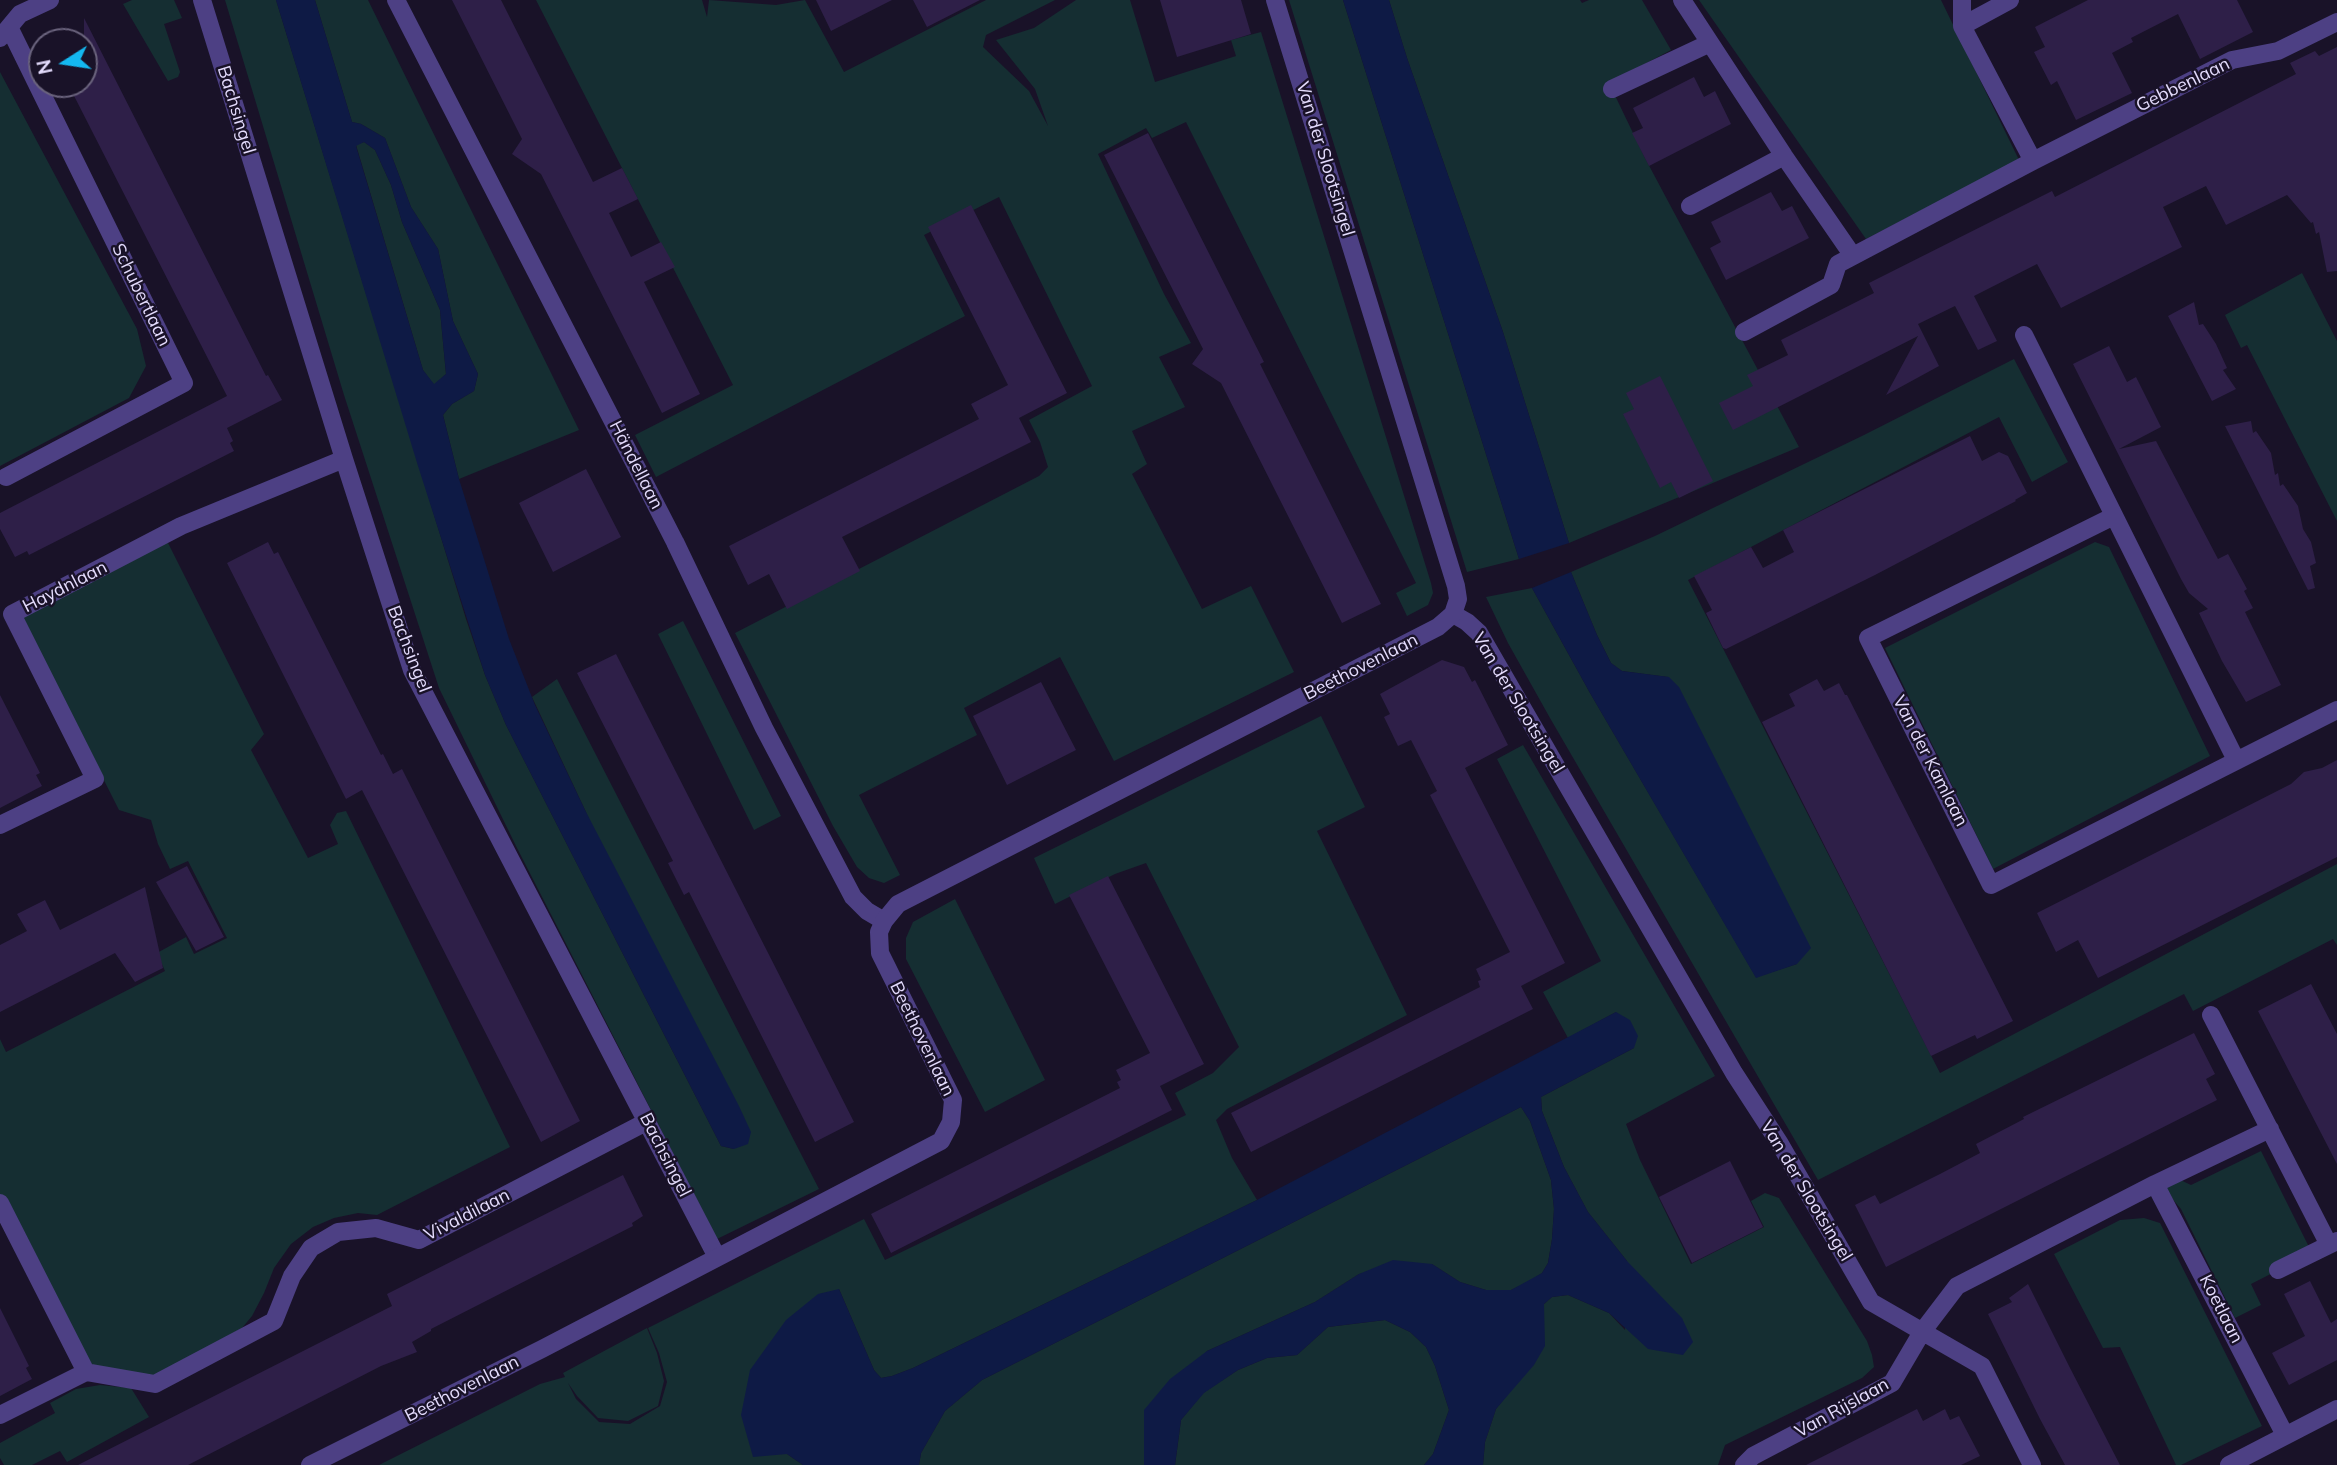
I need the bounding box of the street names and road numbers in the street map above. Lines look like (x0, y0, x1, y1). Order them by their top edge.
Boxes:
street label: Gebbenlaan (2133, 53, 2233, 117)
street label: Bachsingel (212, 63, 260, 157)
street label: Van der Slootsingel (1291, 79, 1359, 239)
street label: Schubertlaan (107, 240, 175, 350)
street label: Händellaan (604, 417, 668, 513)
street label: Haydnlaan (19, 557, 111, 617)
street label: Bachsingel (383, 603, 435, 695)
street label: Beethovenlaan (1300, 629, 1422, 705)
street label: Van der Slootsingel (1467, 629, 1569, 777)
street label: Van der Kamlaan (1888, 692, 1972, 830)
street label: Beethovenlaan (885, 978, 959, 1100)
street label: Bachsingel (635, 1109, 695, 1201)
street label: Van der Slootsingel (1755, 1117, 1857, 1265)
street label: Vivaldilaan (421, 1184, 513, 1246)
street label: Koetlaan (2195, 1271, 2247, 1347)
street label: Beethovenlaan (401, 1351, 523, 1427)
street label: Van Rijslaan (1791, 1373, 1893, 1443)

